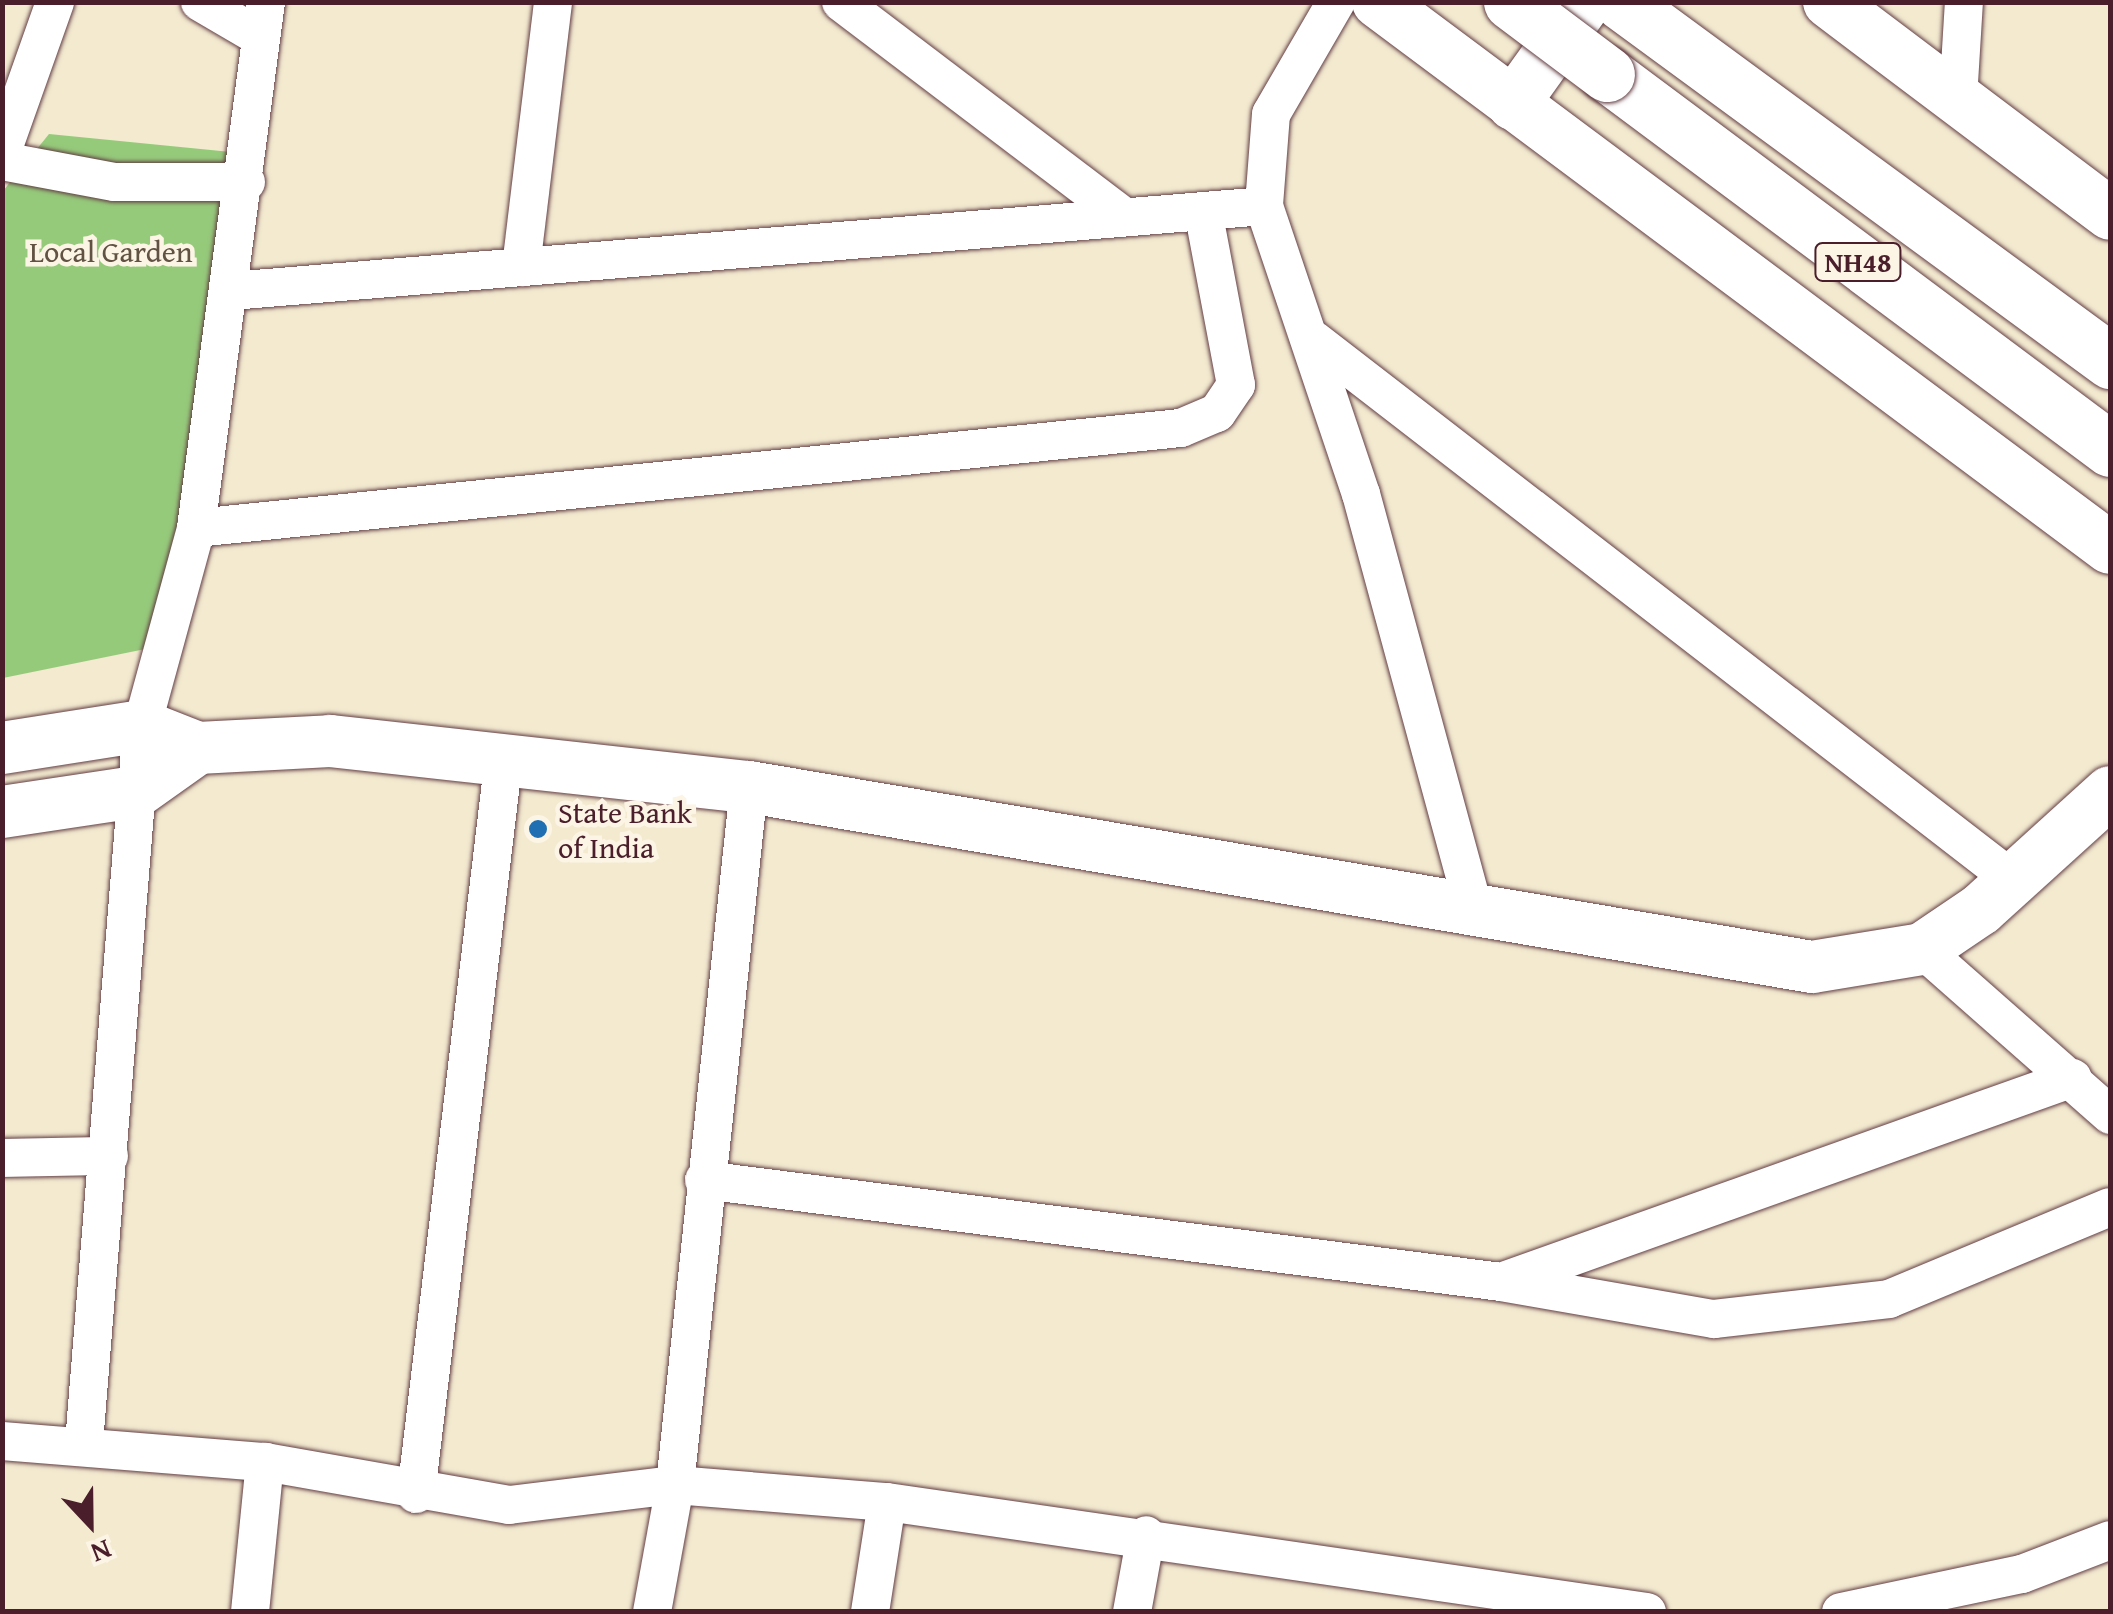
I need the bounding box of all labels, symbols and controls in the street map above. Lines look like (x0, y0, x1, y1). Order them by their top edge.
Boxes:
park label: Local Garden (29, 233, 193, 269)
road number: NH48 (1813, 239, 1903, 285)
place label: State Bank of India (558, 794, 692, 864)
marker: State Bank of India (527, 818, 549, 840)
north arrow (40, 1474, 140, 1574)
text: N (85, 1530, 118, 1575)

